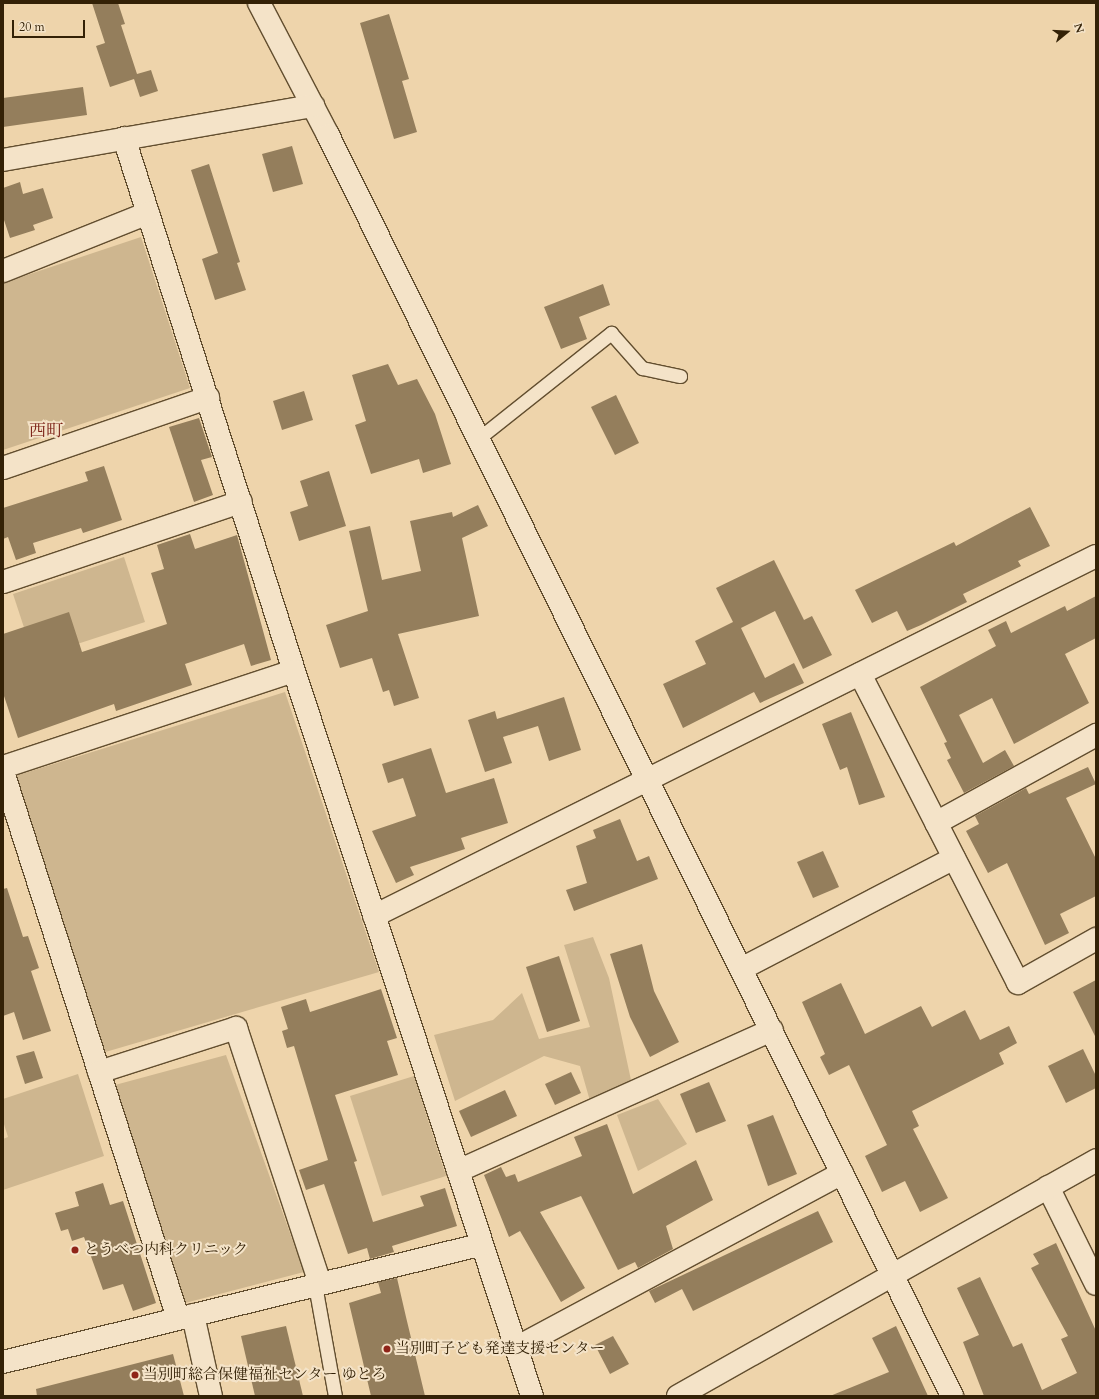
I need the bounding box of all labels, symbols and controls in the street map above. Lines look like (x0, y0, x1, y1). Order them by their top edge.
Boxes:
scale bar (14, 12, 87, 38)
north arrow (1047, 12, 1087, 52)
text: 20 m (19, 19, 45, 35)
text: N (1070, 21, 1087, 35)
district label: 西町 (29, 421, 63, 441)
place label: とうべつ内科クリニック (84, 1241, 249, 1259)
marker: とうべつ内科クリニック (69, 1244, 81, 1256)
place label: 当別町子ども発達支援センター (395, 1340, 605, 1358)
marker: 当別町子ども発達支援センター (382, 1344, 392, 1354)
place label: 当別町総合保健福祉センター ゆとろ (143, 1366, 387, 1384)
marker: 当別町総合保健福祉センター ゆとろ (130, 1370, 140, 1380)

